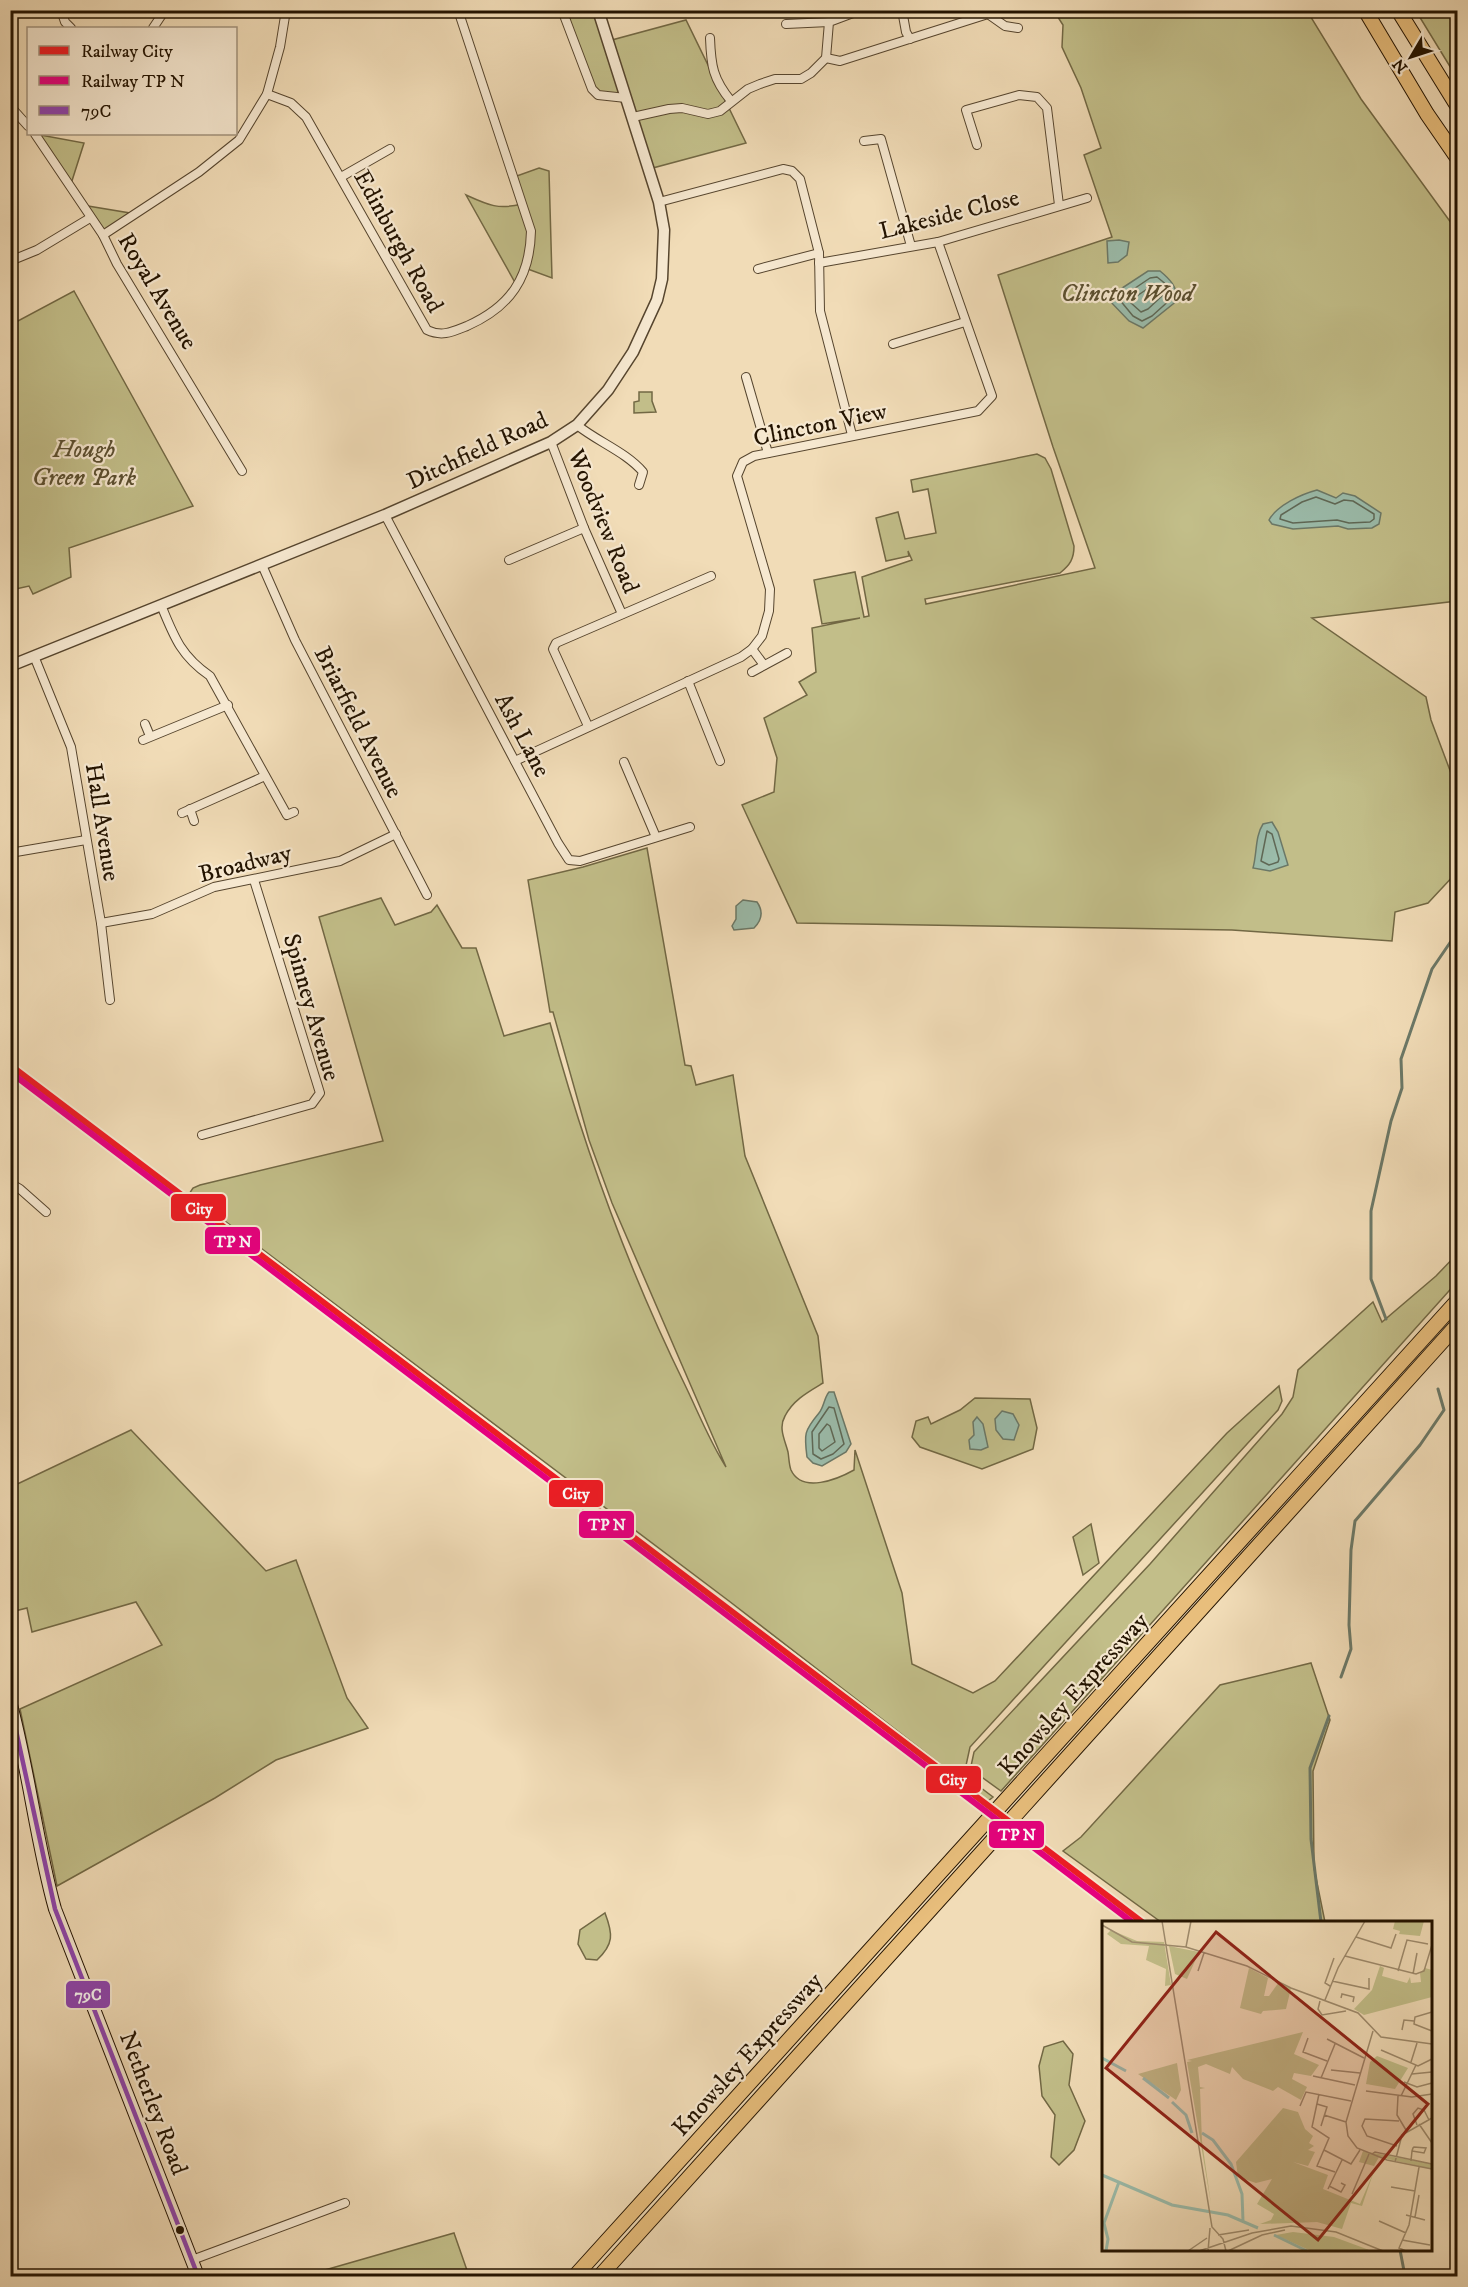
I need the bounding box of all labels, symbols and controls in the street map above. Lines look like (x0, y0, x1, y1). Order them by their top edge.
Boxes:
legend (27, 27, 237, 135)
north arrow (1381, 27, 1441, 87)
text: Railway City (81, 41, 173, 63)
text: N (1388, 54, 1412, 77)
text: Railway TP N (81, 71, 185, 93)
text: 79C (81, 101, 111, 123)
street label: Edinburgh Road (347, 165, 450, 318)
street label: Lakeside Close (876, 183, 1022, 247)
street label: Royal Avenue (111, 228, 204, 355)
park label: Clincton Wood (1061, 279, 1197, 309)
street label: Clincton View (751, 396, 890, 454)
street label: Ditchfield Road (402, 405, 553, 497)
park label: Hough Green Park (32, 435, 136, 493)
street label: Woodview Road (560, 444, 646, 598)
street label: Briarfield Avenue (307, 642, 409, 803)
street label: Ash Lane (488, 688, 557, 783)
street label: Hall Avenue (78, 761, 126, 883)
street label: Broadway (196, 838, 295, 890)
street label: Spinney Avenue (276, 930, 346, 1084)
line badge: City (170, 1193, 227, 1222)
text: City (185, 1199, 213, 1219)
line badge: TP N (204, 1226, 261, 1255)
text: TP N (213, 1232, 252, 1252)
line badge: City (548, 1479, 604, 1508)
text: City (562, 1484, 590, 1504)
line badge: TP N (578, 1510, 635, 1539)
text: TP N (587, 1515, 626, 1535)
street label: Knowsley Expressway (992, 1606, 1156, 1783)
line badge: City (925, 1765, 982, 1794)
text: City (939, 1770, 967, 1790)
line badge: TP N (988, 1820, 1045, 1849)
text: TP N (997, 1825, 1036, 1845)
inset map (1102, 1921, 1432, 2251)
street label: Knowsley Expressway (666, 1966, 830, 2143)
line badge: 79C (65, 1980, 111, 2009)
text: 79C (74, 1985, 102, 2005)
street label: Netherley Road (112, 2027, 194, 2179)
unlabelled marker (174, 2224, 186, 2236)

